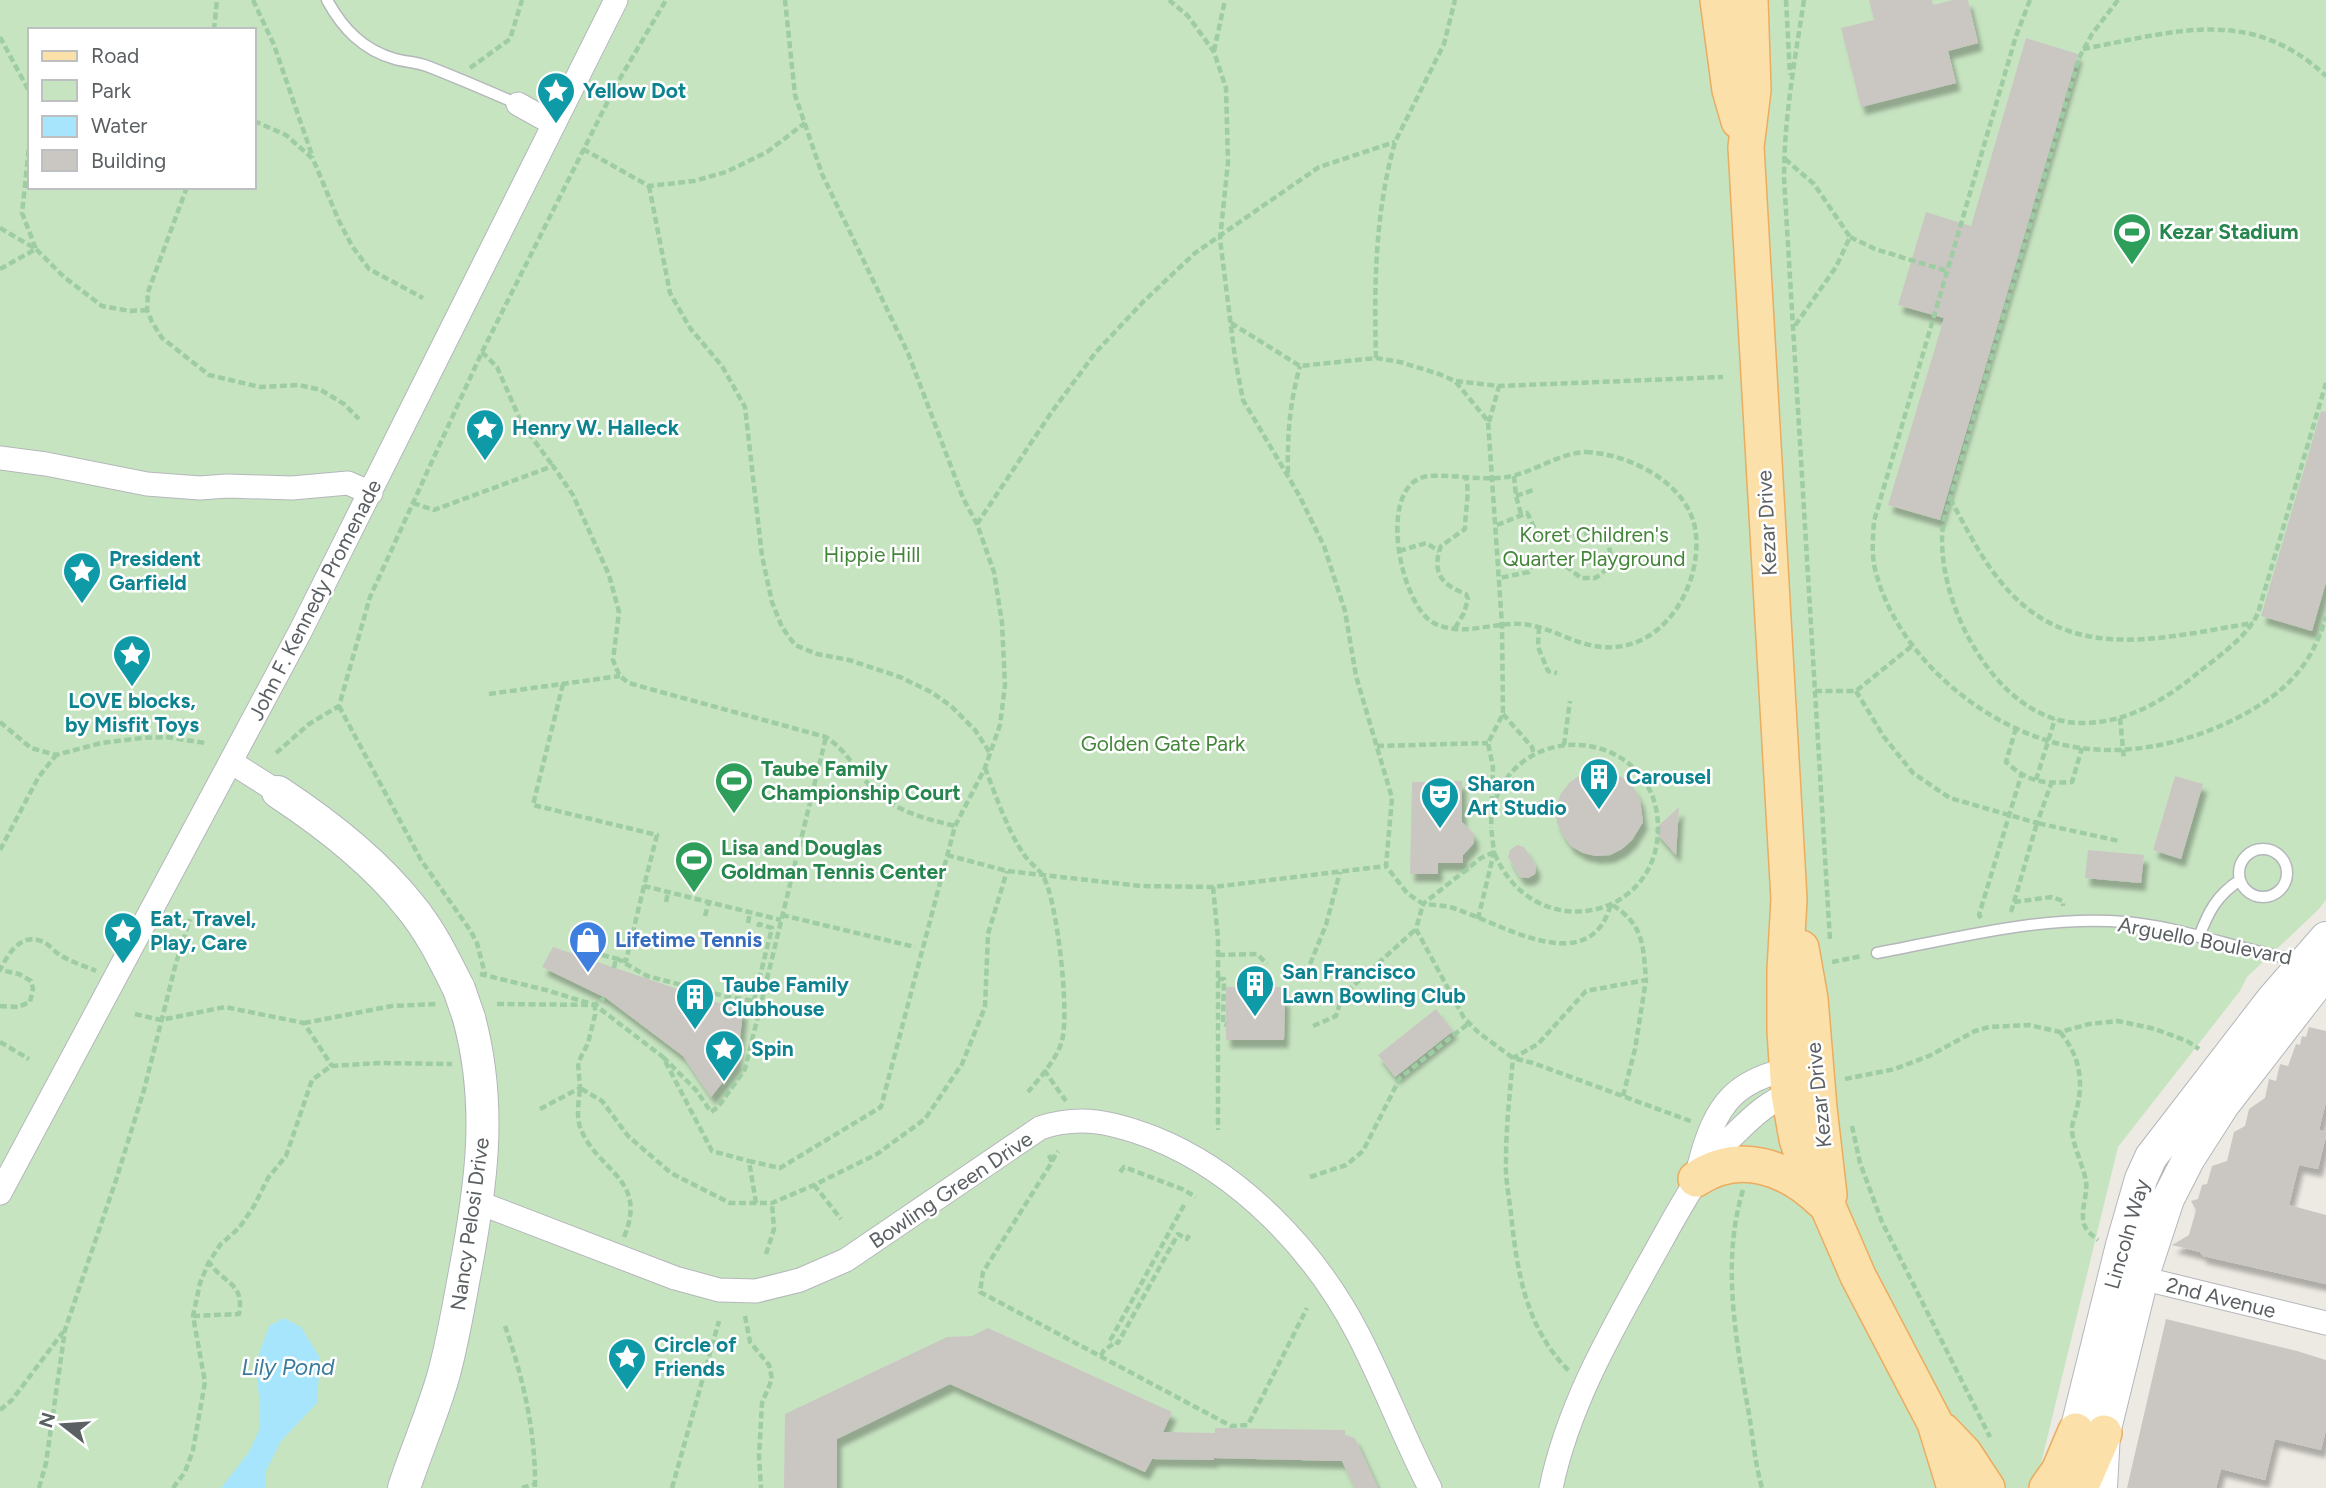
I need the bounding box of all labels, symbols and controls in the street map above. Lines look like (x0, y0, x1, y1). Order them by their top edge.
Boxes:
legend (28, 28, 256, 189)
text: Road (91, 43, 139, 68)
place icon: Yellow Dot (535, 70, 577, 125)
text: Park (91, 78, 132, 103)
place label: Yellow Dot (583, 78, 686, 103)
text: Water (91, 113, 147, 138)
text: Building (91, 148, 166, 173)
sports icon: Kezar Stadium (2111, 211, 2153, 266)
place label: Kezar Stadium (2159, 219, 2299, 244)
place icon: Henry W. Halleck (464, 407, 506, 462)
place label: Henry W. Halleck (512, 415, 680, 440)
street label: Kezar Drive (1751, 469, 1782, 577)
street label: John F. Kennedy Promenade (243, 475, 386, 724)
park label: Koret Children's Quarter Playground (1502, 522, 1686, 571)
park label: Hippie Hill (824, 542, 920, 567)
place label: President Garfield (109, 546, 201, 595)
place icon: President Garfield (61, 550, 103, 605)
place icon: LOVE blocks, by Misfit Toys (111, 633, 153, 688)
place label: LOVE blocks, by Misfit Toys (65, 688, 199, 737)
park label: Golden Gate Park (1081, 731, 1246, 756)
place label: Taube Family Championship Court (761, 756, 961, 805)
building icon: Carousel (1578, 756, 1620, 811)
sports icon: Taube Family Championship Court (713, 760, 755, 815)
place label: Carousel (1626, 764, 1711, 789)
place label: Sharon Art Studio (1467, 771, 1567, 820)
theatre icon: Sharon Art Studio (1419, 775, 1461, 830)
place label: Lisa and Douglas Goldman Tennis Center (721, 835, 946, 884)
sports icon: Lisa and Douglas Goldman Tennis Center (673, 839, 715, 894)
place label: Eat, Travel, Play, Care (150, 906, 256, 955)
place icon: Eat, Travel, Play, Care (102, 910, 144, 965)
street label: Arguello Boulevard (2116, 911, 2294, 970)
shop icon: Lifetime Tennis (567, 919, 609, 974)
place label: Lifetime Tennis (615, 927, 762, 952)
place label: San Francisco Lawn Bowling Club (1282, 959, 1466, 1008)
building icon: San Francisco Lawn Bowling Club (1234, 963, 1276, 1018)
place label: Taube Family Clubhouse (722, 972, 850, 1021)
building icon: Taube Family Clubhouse (674, 976, 716, 1031)
place icon: Spin (703, 1028, 745, 1083)
place label: Spin (751, 1036, 794, 1061)
street label: Kezar Drive (1801, 1041, 1836, 1149)
street label: Bowling Green Drive (864, 1126, 1037, 1253)
street label: Nancy Pelosi Drive (445, 1136, 494, 1312)
street label: Lincoln Way (2099, 1176, 2154, 1292)
street label: 2nd Avenue (2164, 1272, 2278, 1323)
place label: Circle of Friends (654, 1332, 737, 1381)
place icon: Circle of Friends (606, 1336, 648, 1391)
water label: Lily Pond (242, 1353, 335, 1381)
north arrow (28, 1390, 98, 1460)
text: N (34, 1410, 60, 1431)

